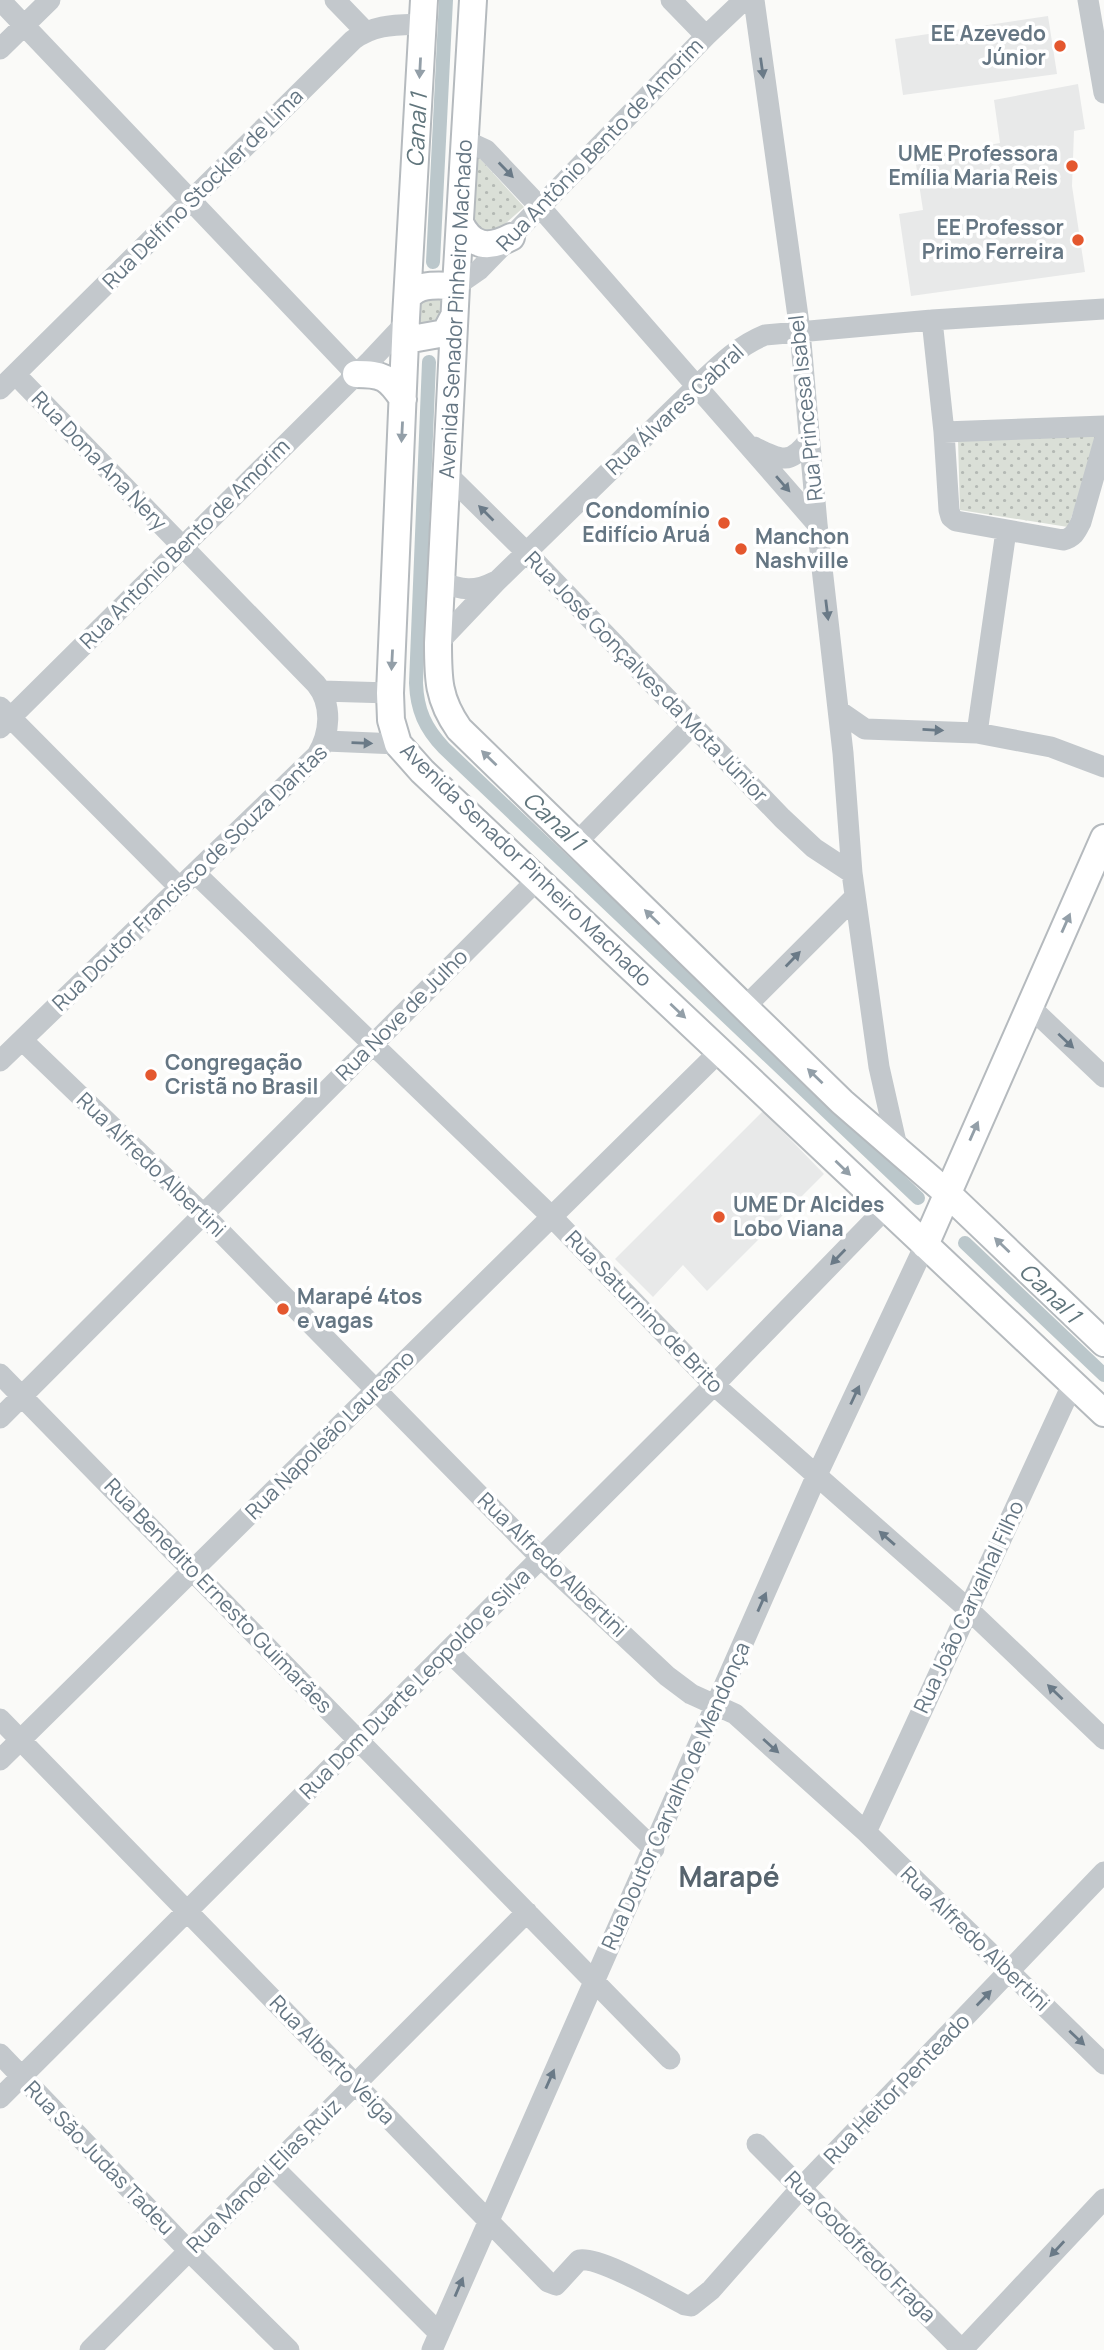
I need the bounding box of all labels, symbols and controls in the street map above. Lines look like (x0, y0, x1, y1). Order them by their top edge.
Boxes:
place label: EE Azevedo Júnior (931, 19, 1046, 71)
street label: Rua Antônio Bento de Amorim (490, 32, 709, 257)
marker: EE Azevedo Júnior (1052, 38, 1068, 54)
one-way arrow (414, 57, 425, 79)
one-way arrow (757, 57, 768, 79)
street label: Rua Delfino Stockler de Lima (96, 82, 309, 295)
water label: Canal 1 (398, 90, 434, 168)
street label: Avenida Senador Pinheiro Machado (432, 139, 478, 479)
place label: UME Professora Emília Maria Reis (888, 139, 1058, 191)
marker: UME Professora Emília Maria Reis (1064, 158, 1080, 174)
one-way arrow (497, 161, 513, 178)
place label: EE Professor Primo Ferreira (922, 213, 1064, 265)
marker: EE Professor Primo Ferreira (1070, 232, 1086, 248)
street label: Rua Princesa Isabel (781, 314, 829, 502)
street label: Rua Álvares Cabral (599, 338, 749, 481)
street label: Rua Dona Ana Nery (26, 385, 173, 536)
one-way arrow (396, 422, 407, 444)
street label: Rua Antonio Bento de Amorim (73, 432, 295, 654)
one-way arrow (775, 475, 791, 493)
place label: Condomínio Edifício Aruá (582, 496, 710, 548)
one-way arrow (479, 505, 495, 522)
marker: Condomínio Edifício Aruá (716, 515, 732, 531)
place label: Manchon Nashville (755, 522, 849, 574)
marker: Manchon Nashville (733, 541, 749, 557)
street label: Rua José Gonçalves da Mota Júnior (519, 545, 775, 808)
one-way arrow (822, 599, 833, 621)
one-way arrow (386, 649, 397, 671)
one-way arrow (922, 725, 944, 736)
street label: Avenida Senador Pinheiro Machado (395, 736, 659, 992)
one-way arrow (351, 737, 373, 748)
street label: Rua Doutor Francisco de Souza Dantas (46, 738, 333, 1017)
one-way arrow (481, 750, 498, 767)
water label: Canal 1 (516, 783, 594, 859)
one-way arrow (645, 909, 661, 926)
one-way arrow (1061, 912, 1072, 933)
street label: Rua Nove de Julho (329, 942, 473, 1086)
one-way arrow (784, 951, 801, 967)
one-way arrow (669, 1003, 686, 1019)
one-way arrow (1058, 1033, 1075, 1050)
place label: Congregação Cristã no Brasil (165, 1048, 318, 1100)
marker: Congregação Cristã no Brasil (143, 1067, 159, 1083)
one-way arrow (807, 1068, 823, 1084)
street label: Rua Alfredo Albertini (71, 1086, 232, 1243)
one-way arrow (969, 1120, 980, 1141)
one-way arrow (834, 1159, 851, 1175)
place label: UME Dr Alcides Lobo Viana (733, 1190, 884, 1242)
marker: UME Dr Alcides Lobo Viana (711, 1209, 727, 1225)
street label: Rua Saturnino de Brito (560, 1224, 730, 1399)
one-way arrow (993, 1237, 1010, 1254)
one-way arrow (831, 1248, 847, 1265)
water label: Canal 1 (1013, 1255, 1090, 1331)
place label: Marapé 4tos e vagas (297, 1282, 422, 1334)
marker: Marapé 4tos e vagas (275, 1301, 291, 1317)
street label: Rua Napoleão Laureano (239, 1344, 420, 1525)
one-way arrow (849, 1385, 861, 1405)
street label: Rua Benedito Ernesto Guimarães (99, 1472, 339, 1719)
street label: Rua Alfredo Albertini (472, 1486, 633, 1643)
street label: Rua João Carvalhal Filho (907, 1496, 1030, 1717)
one-way arrow (878, 1530, 896, 1546)
street label: Rua Dom Duarte Leopoldo e Silva (293, 1562, 536, 1805)
one-way arrow (757, 1592, 768, 1613)
street label: Rua Doutor Carvalho de Mendonça (594, 1637, 756, 1954)
one-way arrow (1047, 1684, 1064, 1700)
one-way arrow (762, 1738, 780, 1754)
district label: Marapé (678, 1857, 780, 1895)
street label: Rua Alfredo Albertini (895, 1860, 1056, 2017)
street label: Rua Alberto Veiga (264, 1989, 402, 2130)
one-way arrow (976, 1989, 993, 2006)
street label: Rua Heitor Penteado (817, 2007, 975, 2170)
one-way arrow (1068, 2030, 1085, 2046)
one-way arrow (544, 2069, 556, 2089)
street label: Rua São Judas Tadeu (19, 2074, 181, 2241)
street label: Rua Manoel Elias Ruiz (180, 2092, 347, 2259)
street label: Rua Godofredo Fraga (779, 2165, 942, 2328)
one-way arrow (1050, 2240, 1066, 2257)
one-way arrow (454, 2277, 465, 2298)

